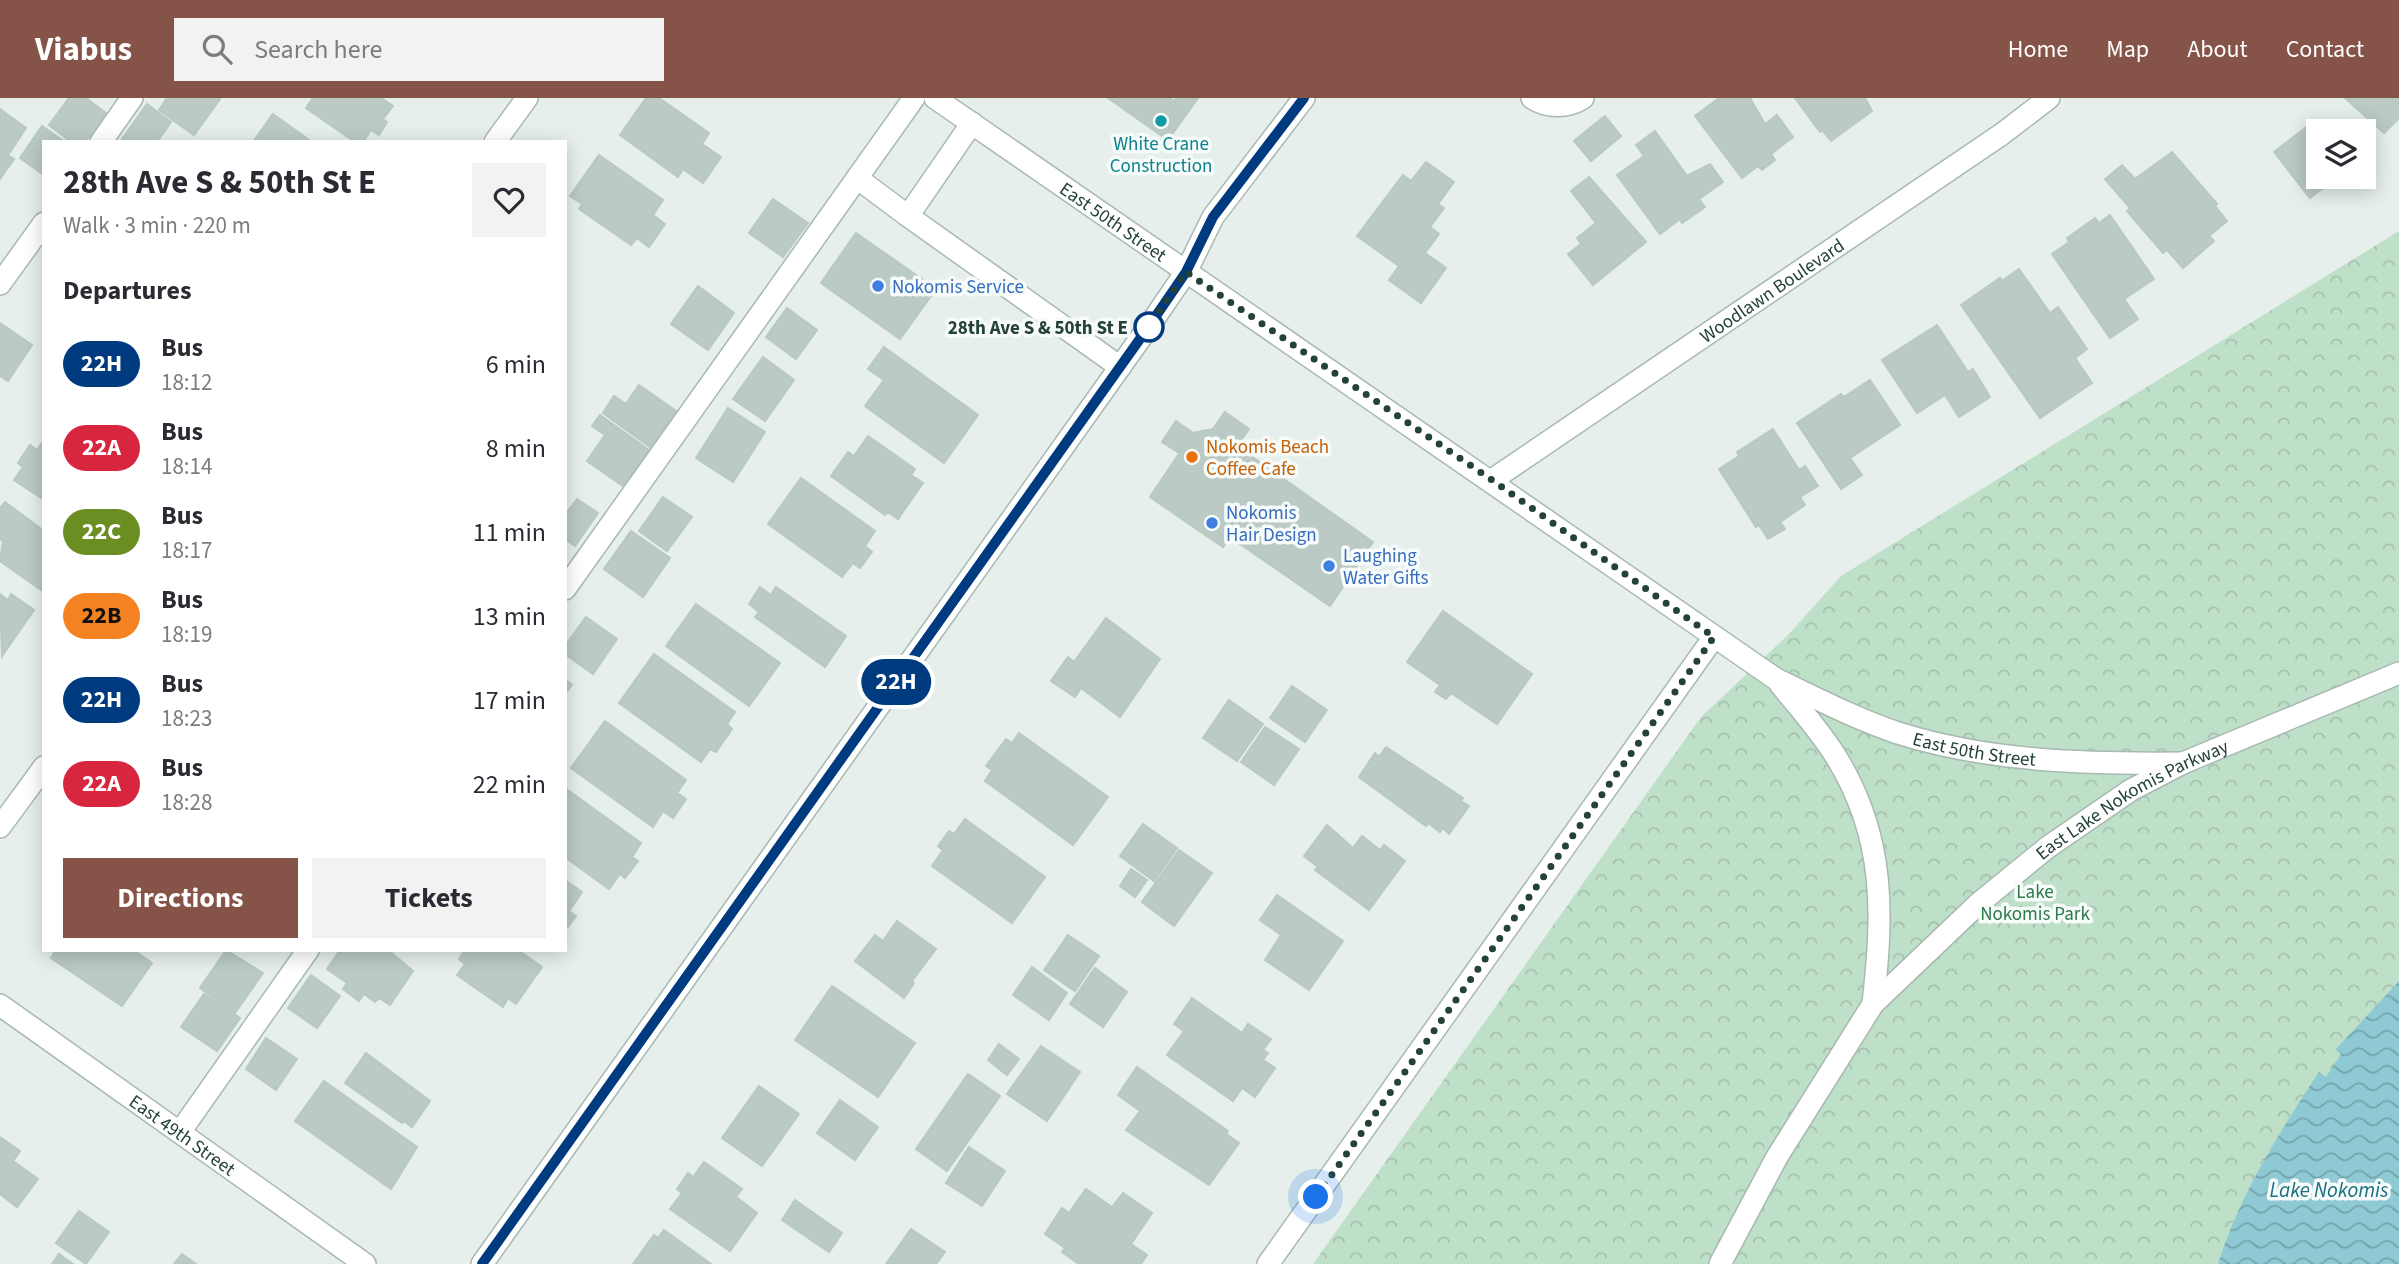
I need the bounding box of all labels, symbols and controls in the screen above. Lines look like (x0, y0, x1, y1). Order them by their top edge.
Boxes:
search box (174, 18, 664, 81)
text: Viabus (35, 26, 132, 73)
icon: search (198, 30, 236, 68)
text: Search here (254, 31, 382, 68)
text: Home (2008, 32, 2068, 67)
text: Map (2106, 32, 2149, 67)
text: About (2187, 32, 2248, 67)
text: Contact (2286, 32, 2364, 67)
marker: White Crane Construction (1153, 113, 1169, 129)
map controls (2306, 119, 2376, 189)
button: layers (2306, 119, 2376, 189)
place label: White Crane Construction (1110, 131, 1212, 180)
text: 28th Ave S & 50th St E (63, 159, 376, 206)
button: heart (472, 163, 546, 237)
street label: East 50th Street (1054, 176, 1172, 269)
text: Walk · 3 min · 220 m (63, 209, 251, 242)
street label: Woodlawn Boulevard (1695, 233, 1850, 350)
text: Departures (63, 272, 191, 309)
place label: Nokomis Service (892, 274, 1024, 301)
marker: Nokomis Service (870, 278, 886, 294)
marker: 28th Ave S & 50th St E (1134, 312, 1164, 342)
place label: 28th Ave S & 50th St E (948, 315, 1128, 342)
text: Bus (161, 329, 203, 366)
text: 22H (81, 346, 122, 381)
text: 6 min (486, 346, 546, 383)
text: 18:12 (161, 366, 212, 399)
text: Bus (161, 413, 203, 450)
text: 22A (82, 430, 121, 465)
text: 8 min (486, 430, 546, 467)
place label: Nokomis Beach Coffee Cafe (1206, 434, 1329, 483)
marker: Nokomis Beach Coffee Cafe (1184, 449, 1200, 465)
text: 18:14 (161, 450, 212, 483)
text: Bus (161, 497, 203, 534)
place label: Nokomis Hair Design (1226, 500, 1317, 549)
text: 22C (82, 514, 121, 549)
text: 11 min (473, 514, 546, 551)
marker: Nokomis Hair Design (1204, 515, 1220, 531)
text: 18:17 (161, 534, 212, 567)
place label: Laughing Water Gifts (1343, 543, 1428, 592)
marker: Laughing Water Gifts (1321, 558, 1337, 574)
text: Bus (161, 581, 203, 618)
text: 22B (82, 598, 121, 633)
text: 13 min (473, 598, 546, 635)
text: 18:19 (161, 618, 212, 651)
line badge: 22H (856, 659, 936, 705)
text: 22H (875, 664, 917, 699)
text: Bus (161, 665, 203, 702)
text: 22H (81, 682, 122, 717)
text: 17 min (473, 682, 546, 719)
text: 18:23 (161, 702, 212, 735)
street label: East 50th Street (1909, 726, 2038, 774)
street label: East Lake Nokomis Parkway (2030, 734, 2233, 867)
text: Bus (161, 749, 203, 786)
text: 22A (82, 766, 121, 801)
text: 22 min (473, 766, 546, 803)
text: 18:28 (161, 786, 212, 819)
button: Directions (63, 858, 298, 938)
button: Tickets (312, 858, 546, 938)
park label: Lake Nokomis Park (1980, 879, 2090, 928)
street label: East 49th Street (123, 1089, 241, 1183)
water label: Lake Nokomis (2270, 1175, 2389, 1205)
your location (1298, 1179, 1333, 1214)

